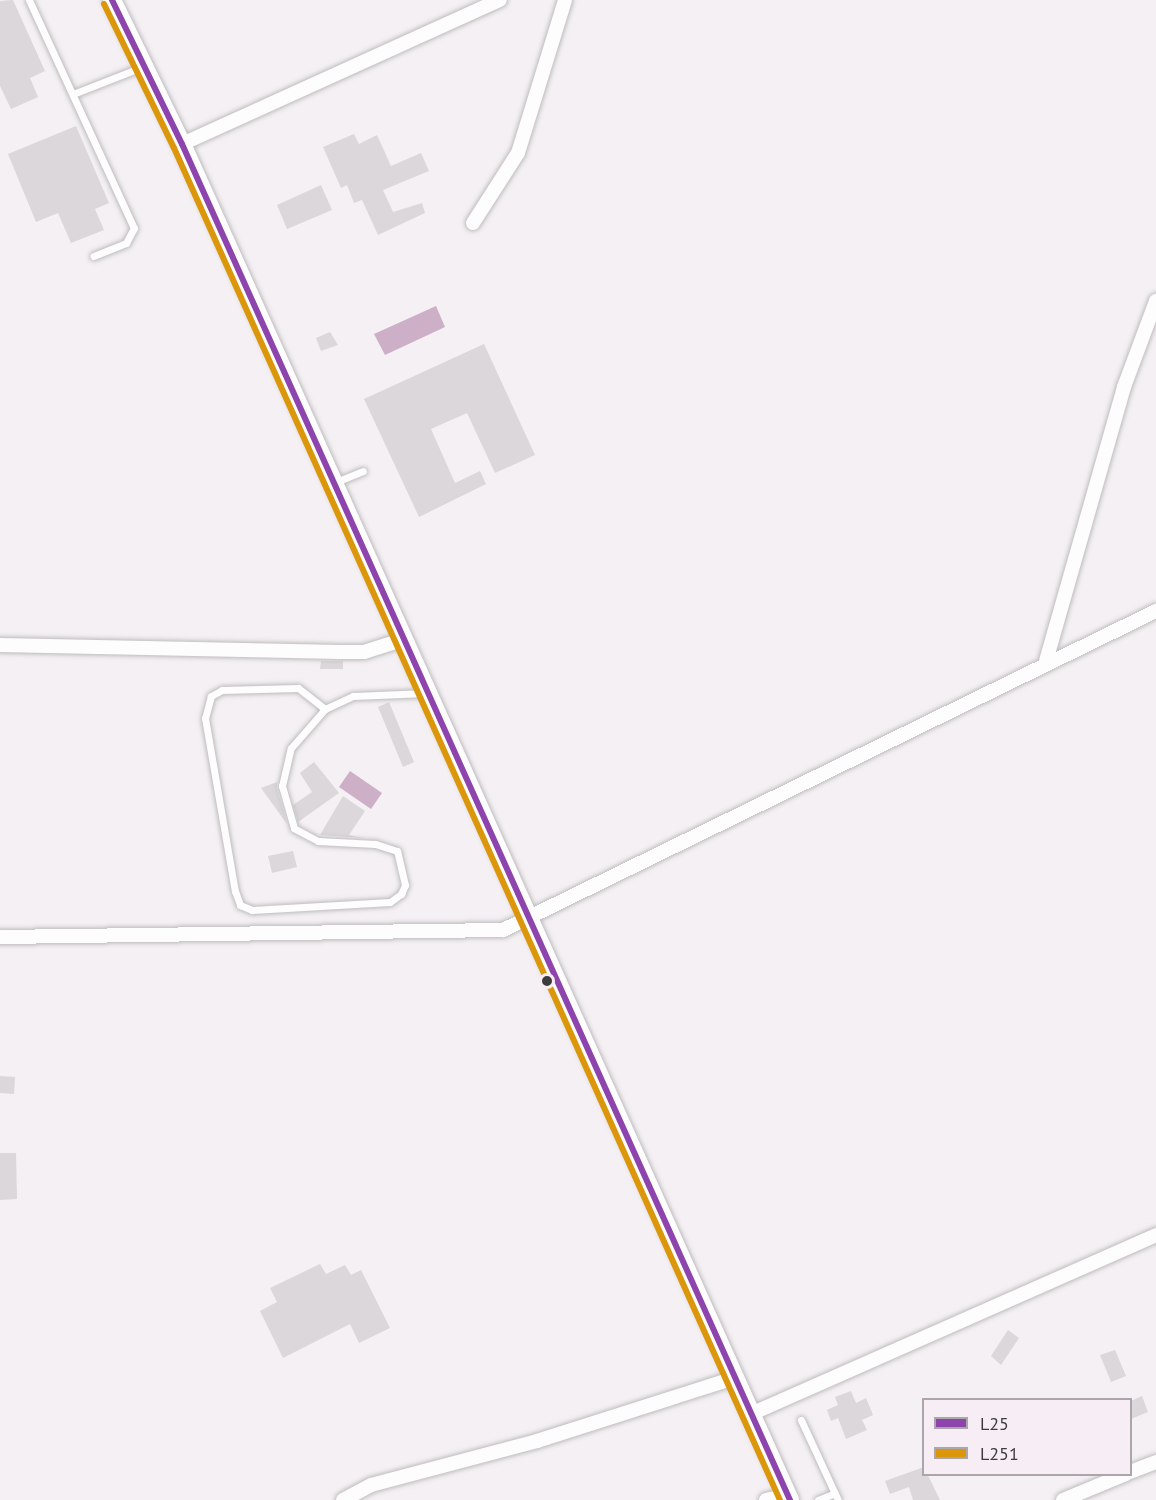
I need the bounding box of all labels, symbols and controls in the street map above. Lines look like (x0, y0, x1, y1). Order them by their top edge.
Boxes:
unlabelled marker (541, 975, 553, 987)
legend (922, 1398, 1132, 1476)
text: L25 (980, 1412, 1009, 1435)
text: L251 (980, 1442, 1019, 1465)

